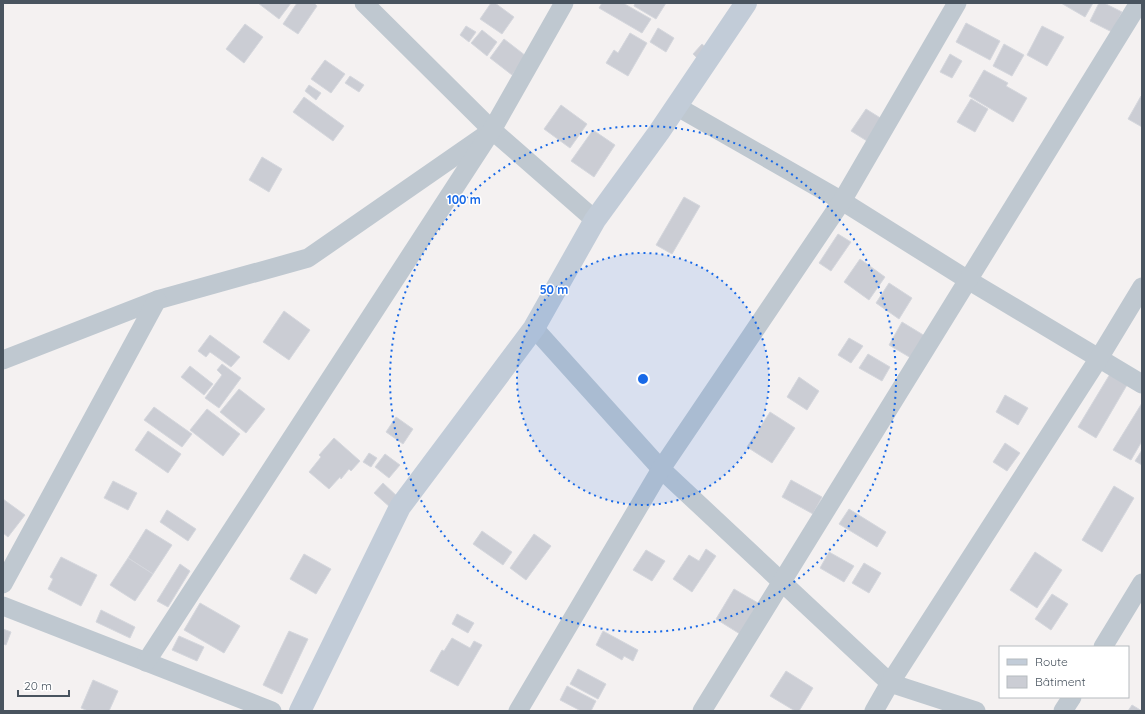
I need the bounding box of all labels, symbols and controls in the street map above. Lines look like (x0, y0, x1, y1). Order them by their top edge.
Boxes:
text: 100 m (447, 192, 481, 207)
text: 50 m (540, 282, 568, 297)
centre of rings (636, 372, 650, 386)
legend (999, 646, 1129, 698)
text: Route (1035, 654, 1068, 669)
scale bar (18, 672, 69, 698)
text: Bâtiment (1035, 674, 1085, 689)
text: 20 m (24, 678, 52, 693)

